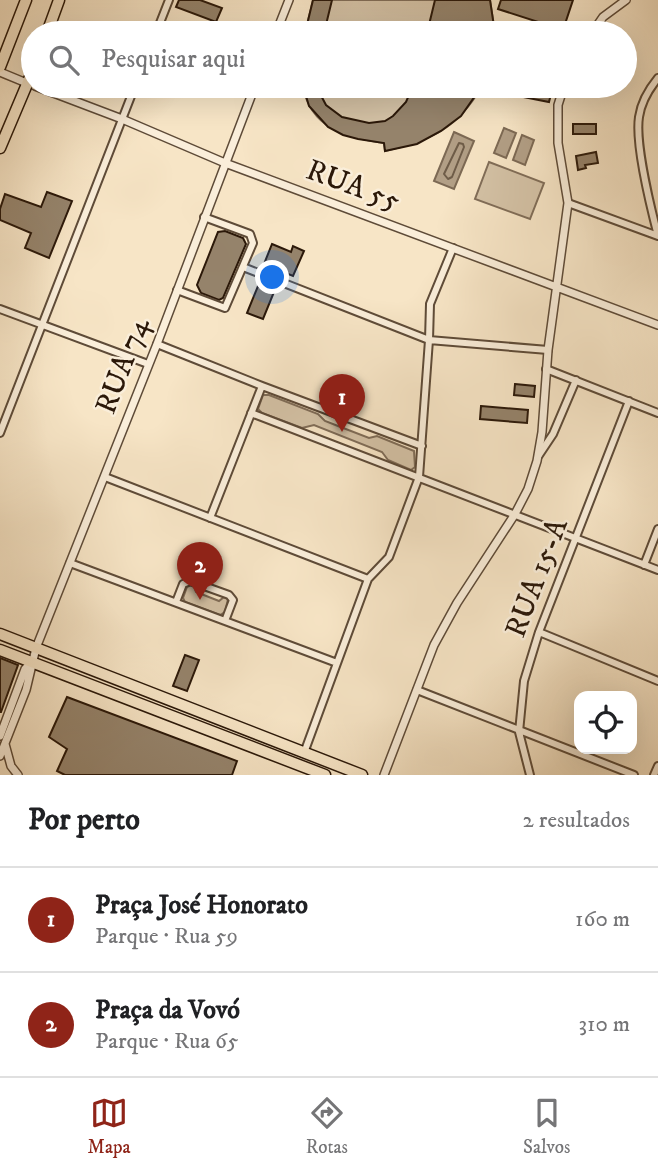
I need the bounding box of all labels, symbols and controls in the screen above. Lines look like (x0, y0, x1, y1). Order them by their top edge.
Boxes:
search box (21, 21, 637, 98)
icon: search (45, 41, 83, 79)
text: Pesquisar aqui (101, 43, 245, 76)
street label: RUA 55 (301, 152, 405, 220)
your location (255, 260, 289, 294)
street label: RUA 74 (88, 312, 158, 419)
pin: 1 (319, 374, 365, 432)
street label: RUA 15-A (497, 512, 577, 643)
pin: 2 (177, 542, 223, 600)
map controls (574, 691, 637, 754)
button: locate (574, 691, 637, 754)
text: Por perto (28, 802, 140, 839)
text: 2 resultados (523, 806, 630, 835)
text: Praça José Honorato (95, 889, 308, 922)
text: 1 (47, 905, 55, 934)
text: 160 m (575, 905, 630, 934)
text: Parque · Rua 59 (95, 922, 238, 951)
text: Praça da Vovó (95, 994, 240, 1027)
text: 2 (45, 1010, 57, 1039)
text: 310 m (578, 1010, 630, 1039)
text: Parque · Rua 65 (95, 1027, 239, 1056)
tab: Mapa (88, 1094, 131, 1159)
tab: Rotas (306, 1094, 348, 1159)
tab: Salvos (523, 1094, 570, 1159)

